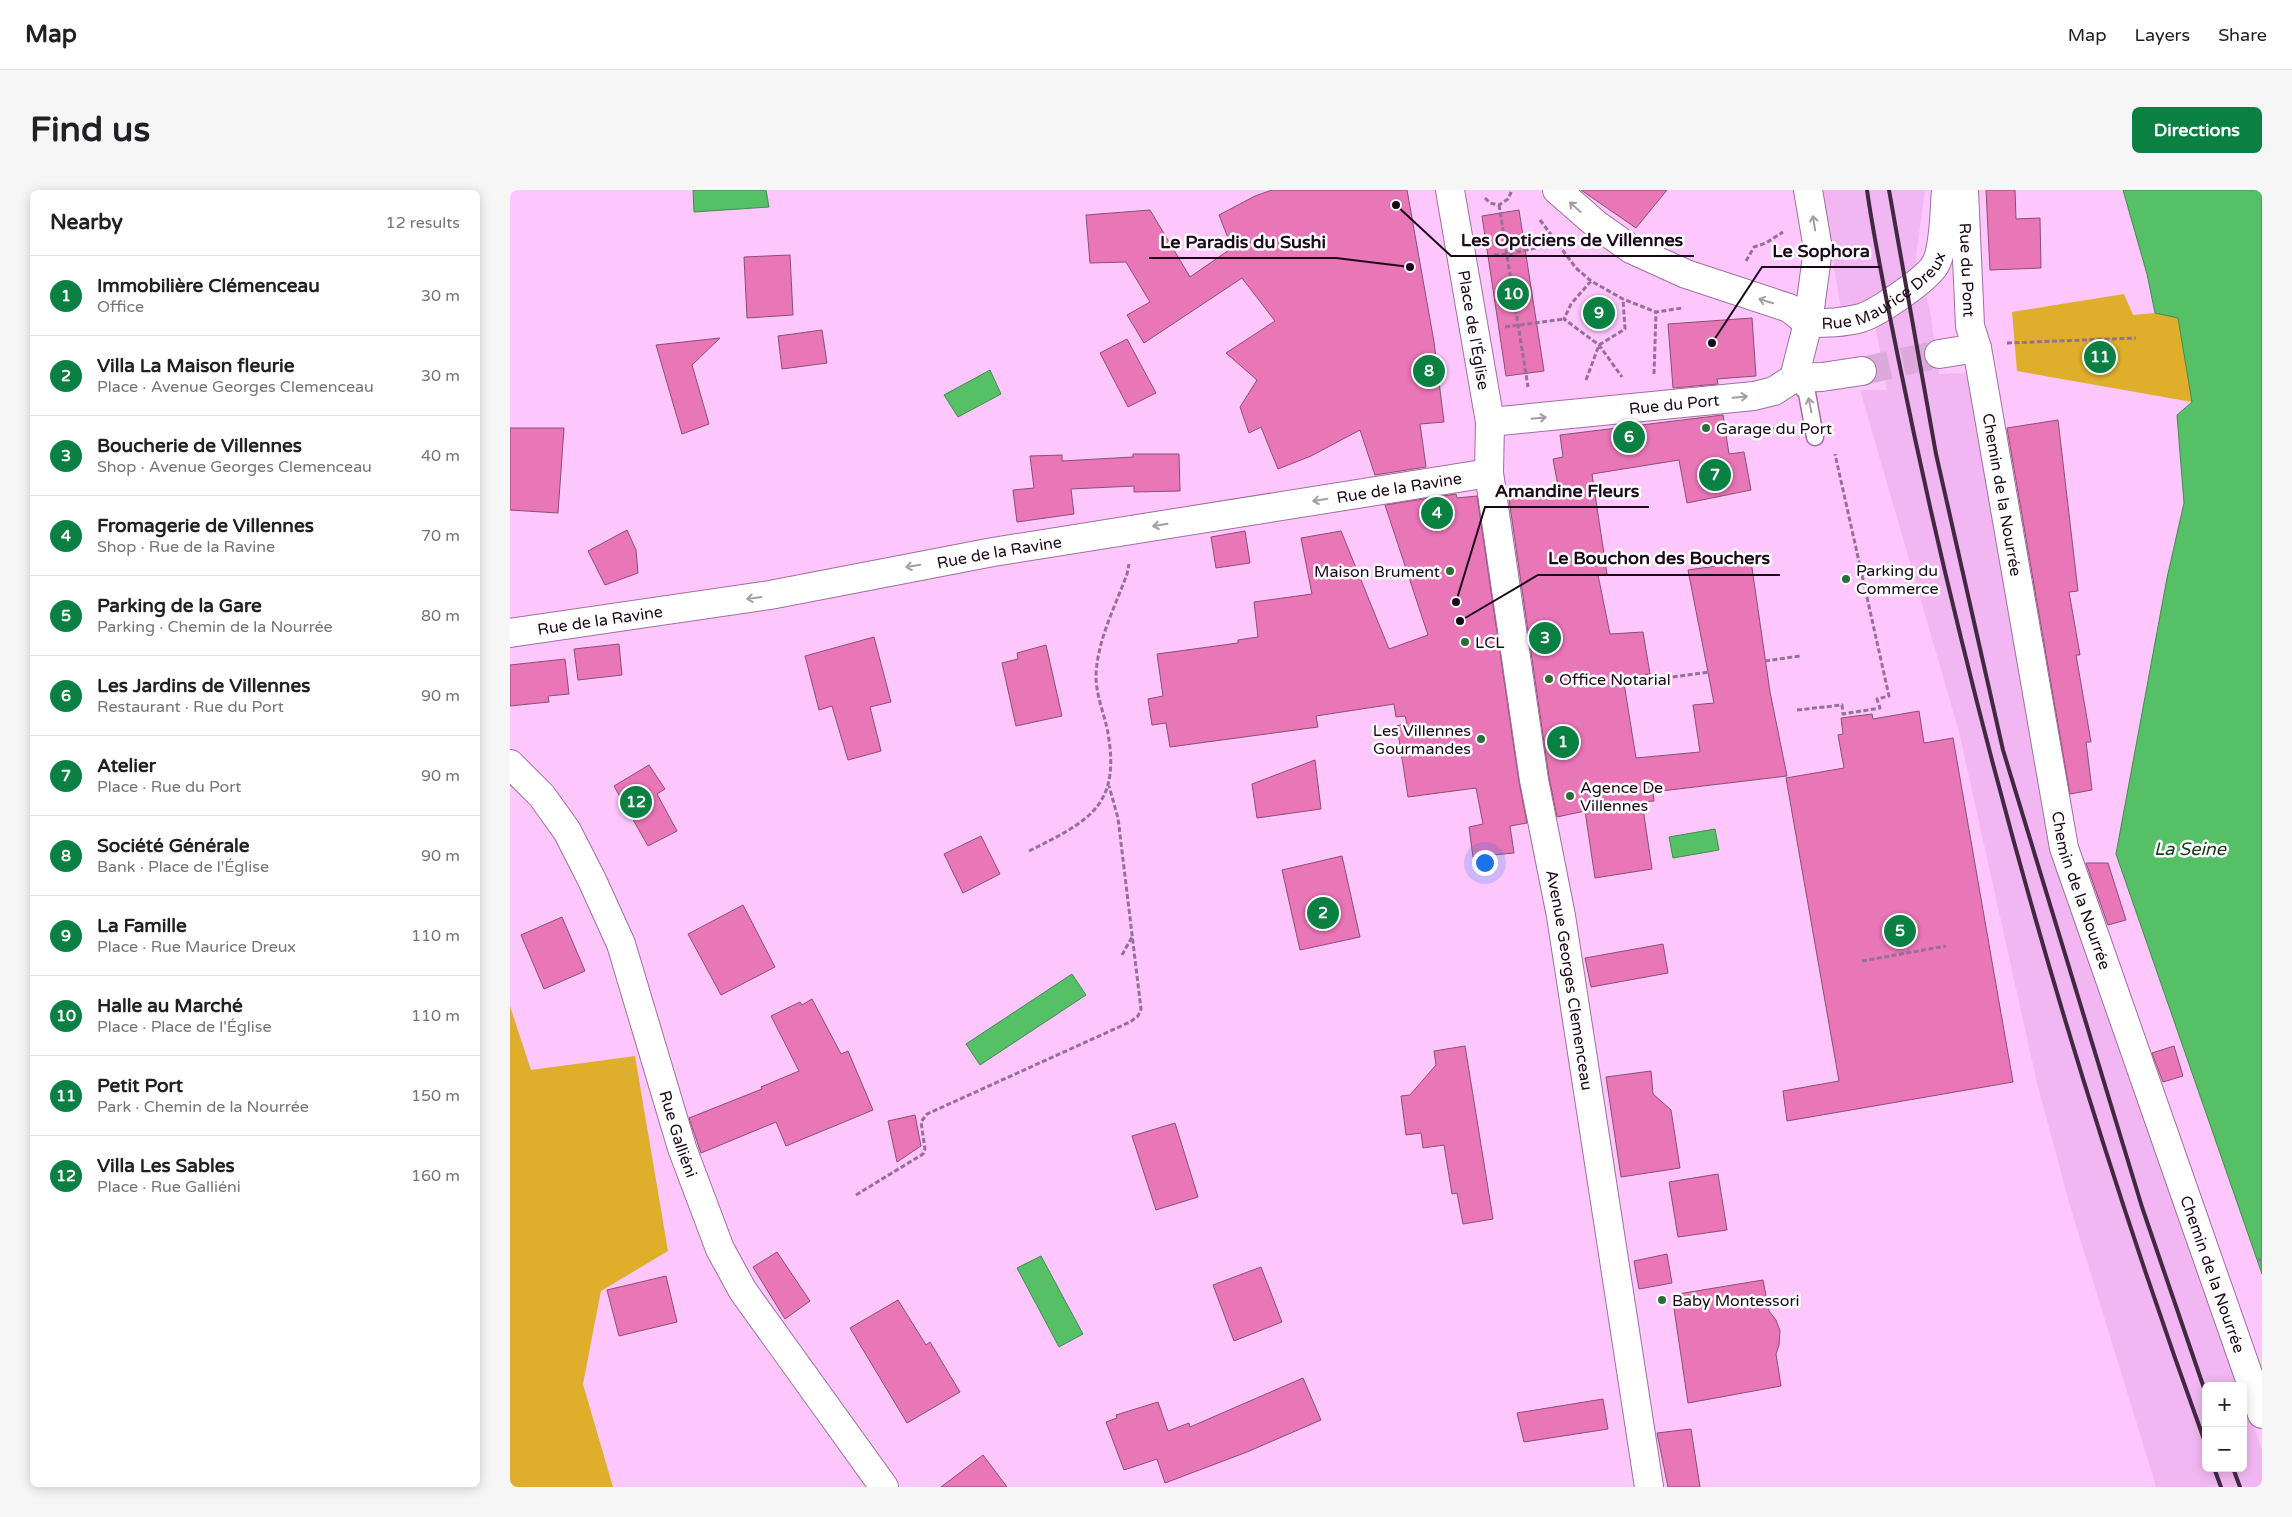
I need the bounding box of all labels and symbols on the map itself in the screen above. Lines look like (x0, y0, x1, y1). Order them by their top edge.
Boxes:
one-way arrow (1568, 201, 1581, 213)
one-way arrow (1808, 216, 1818, 232)
street label: Rue du Pont (1954, 222, 1979, 318)
callout: Les Opticiens de Villennes (1451, 223, 1694, 256)
callout: Le Paradis du Sushi (1149, 225, 1336, 258)
text: Les Opticiens de Villennes (1461, 229, 1684, 251)
text: Le Paradis du Sushi (1160, 231, 1326, 253)
callout: Le Sophora (1762, 234, 1880, 267)
text: Le Sophora (1772, 240, 1870, 262)
street label: Rue Maurice Dreux (1821, 250, 1950, 334)
street label: Place de l'Église (1453, 269, 1493, 391)
pin: 10 (1497, 275, 1529, 313)
pin: 9 (1583, 294, 1615, 332)
one-way arrow (1758, 295, 1774, 305)
pin: 11 (2084, 338, 2116, 376)
pin: 8 (1413, 352, 1445, 390)
street label: Rue du Port (1628, 390, 1720, 419)
one-way arrow (1732, 392, 1748, 402)
one-way arrow (1804, 397, 1814, 413)
street label: Chemin de la Nourrée (1977, 412, 2026, 578)
one-way arrow (1531, 413, 1547, 423)
pin: 6 (1613, 418, 1645, 456)
place label: Garage du Port (1716, 419, 1832, 439)
marker: Garage du Port (1700, 422, 1712, 434)
pin: 7 (1699, 456, 1731, 494)
street label: Rue de la Ravine (1335, 469, 1463, 508)
callout: Amandine Fleurs (1485, 474, 1649, 507)
text: Amandine Fleurs (1495, 480, 1640, 502)
pin: 4 (1421, 494, 1453, 532)
one-way arrow (1312, 495, 1328, 505)
one-way arrow (1152, 521, 1168, 531)
street label: Rue de la Ravine (935, 532, 1063, 574)
callout: Le Bouchon des Bouchers (1538, 542, 1780, 575)
text: Le Bouchon des Bouchers (1548, 547, 1770, 569)
place label: Parking du Commerce (1856, 561, 1938, 599)
one-way arrow (905, 562, 921, 572)
place label: Maison Brument (1314, 562, 1440, 582)
marker: Maison Brument (1444, 565, 1456, 577)
marker: Parking du Commerce (1840, 573, 1852, 585)
one-way arrow (746, 593, 762, 603)
street label: Rue de la Ravine (536, 602, 664, 640)
pin: 3 (1529, 619, 1561, 657)
place label: LCL (1475, 633, 1505, 653)
marker: LCL (1459, 636, 1471, 648)
place label: Office Notarial (1559, 670, 1671, 690)
marker: Office Notarial (1543, 673, 1555, 685)
place label: Les Villennes Gourmandes (1373, 721, 1471, 759)
pin: 1 (1547, 723, 1579, 761)
marker: Les Villennes Gourmandes (1475, 733, 1487, 745)
place label: Agence De Villennes (1580, 778, 1663, 816)
pin: 12 (620, 783, 652, 821)
marker: Agence De Villennes (1564, 790, 1576, 802)
street label: Chemin de la Nourrée (2047, 810, 2115, 972)
water label: La Seine (2154, 838, 2227, 860)
your location (1472, 850, 1498, 876)
street label: Avenue Georges Clemenceau (1541, 868, 1597, 1092)
pin: 2 (1307, 894, 1339, 932)
pin: 5 (1884, 912, 1916, 950)
street label: Rue Galliéni (654, 1088, 701, 1181)
street label: Chemin de la Nourrée (2175, 1193, 2249, 1356)
place label: Baby Montessori (1672, 1291, 1800, 1311)
marker: Baby Montessori (1656, 1294, 1668, 1306)

